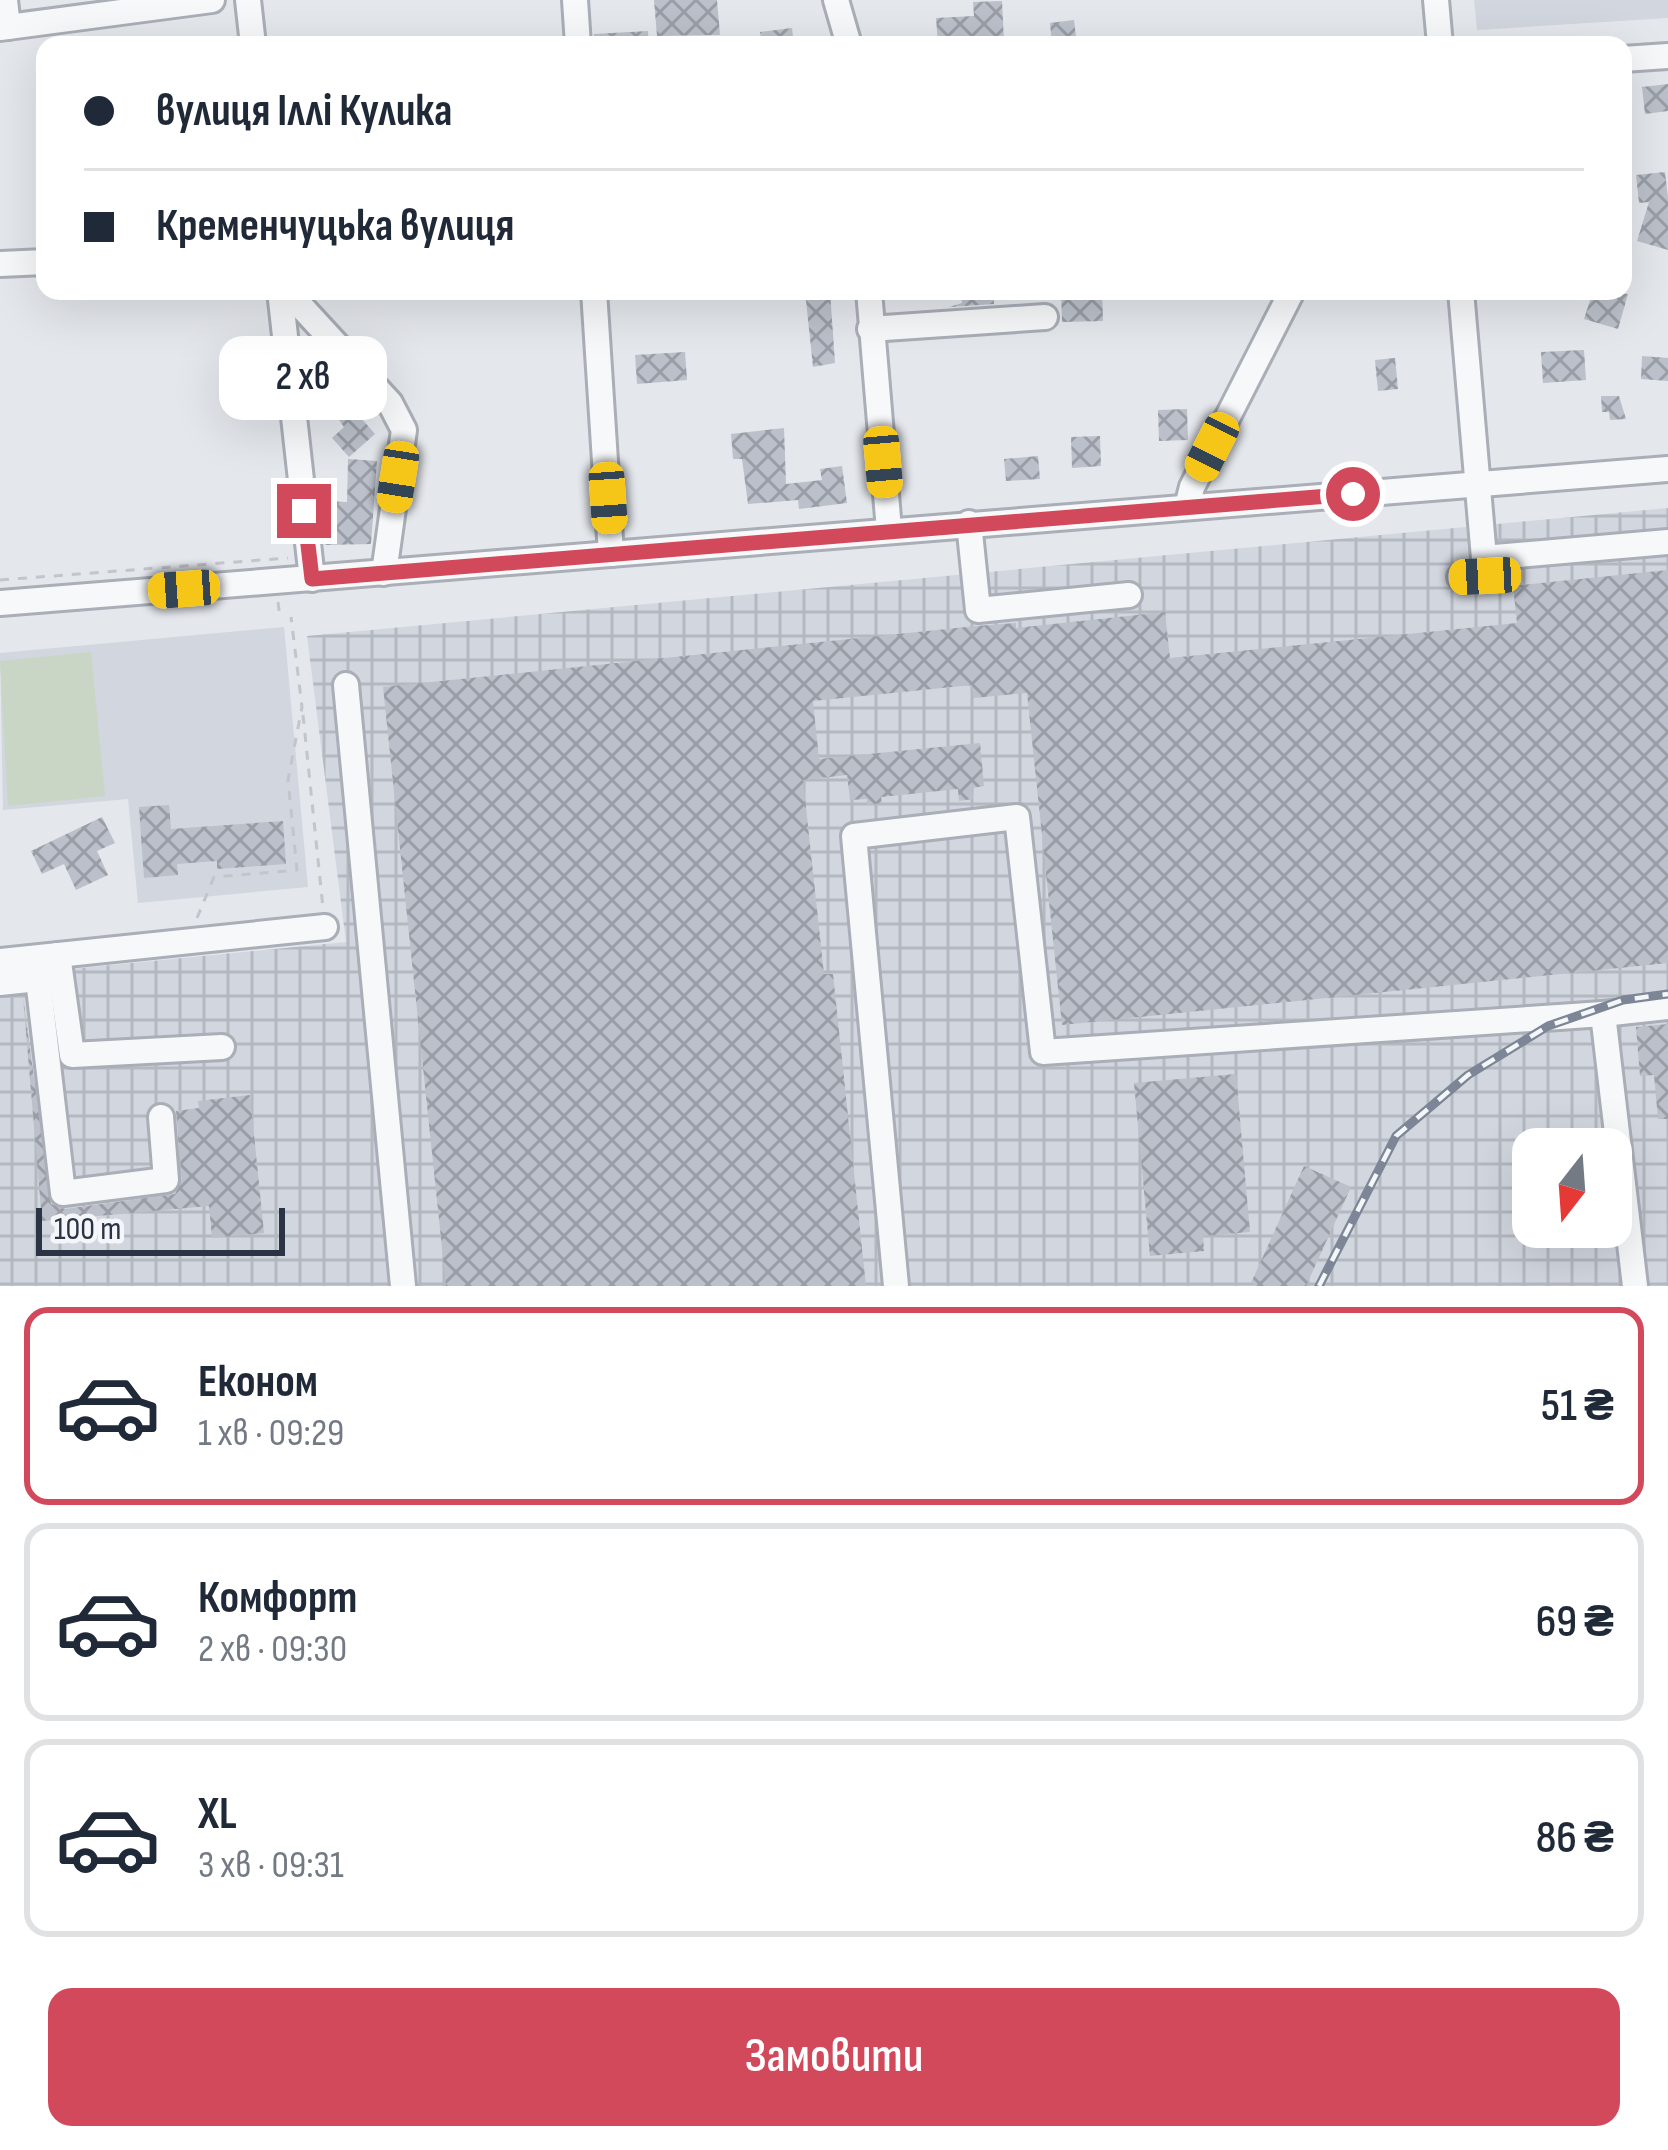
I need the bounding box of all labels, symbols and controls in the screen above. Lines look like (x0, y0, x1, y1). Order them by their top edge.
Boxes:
text: вулиця Іллі Кулика (156, 84, 452, 139)
text: Кременчуцька вулиця (156, 199, 514, 254)
callout: 2 хв (220, 337, 388, 421)
text: 2 хв (275, 354, 331, 401)
car (1180, 407, 1244, 487)
car (862, 425, 904, 499)
car (375, 439, 421, 515)
car (588, 461, 628, 535)
route start (1326, 467, 1380, 521)
route end (277, 484, 331, 538)
car (1448, 556, 1522, 596)
car (147, 569, 221, 609)
north arrow (1512, 1128, 1632, 1248)
map controls (1512, 1128, 1632, 1248)
scale bar (36, 1202, 285, 1255)
text: 100 m (54, 1209, 121, 1249)
icon: car (54, 1352, 162, 1460)
text: Економ (198, 1355, 318, 1410)
text: 51 ₴ (1541, 1379, 1614, 1434)
text: 1 хв · 09:29 (198, 1410, 344, 1457)
icon: car (54, 1568, 162, 1676)
text: Комфорт (198, 1571, 357, 1626)
text: 69 ₴ (1536, 1595, 1614, 1650)
text: 2 хв · 09:30 (198, 1626, 347, 1673)
icon: car (54, 1784, 162, 1892)
text: XL (198, 1787, 237, 1842)
text: 86 ₴ (1536, 1811, 1614, 1866)
text: 3 хв · 09:31 (198, 1842, 344, 1889)
button: Замовити (48, 1988, 1620, 2126)

